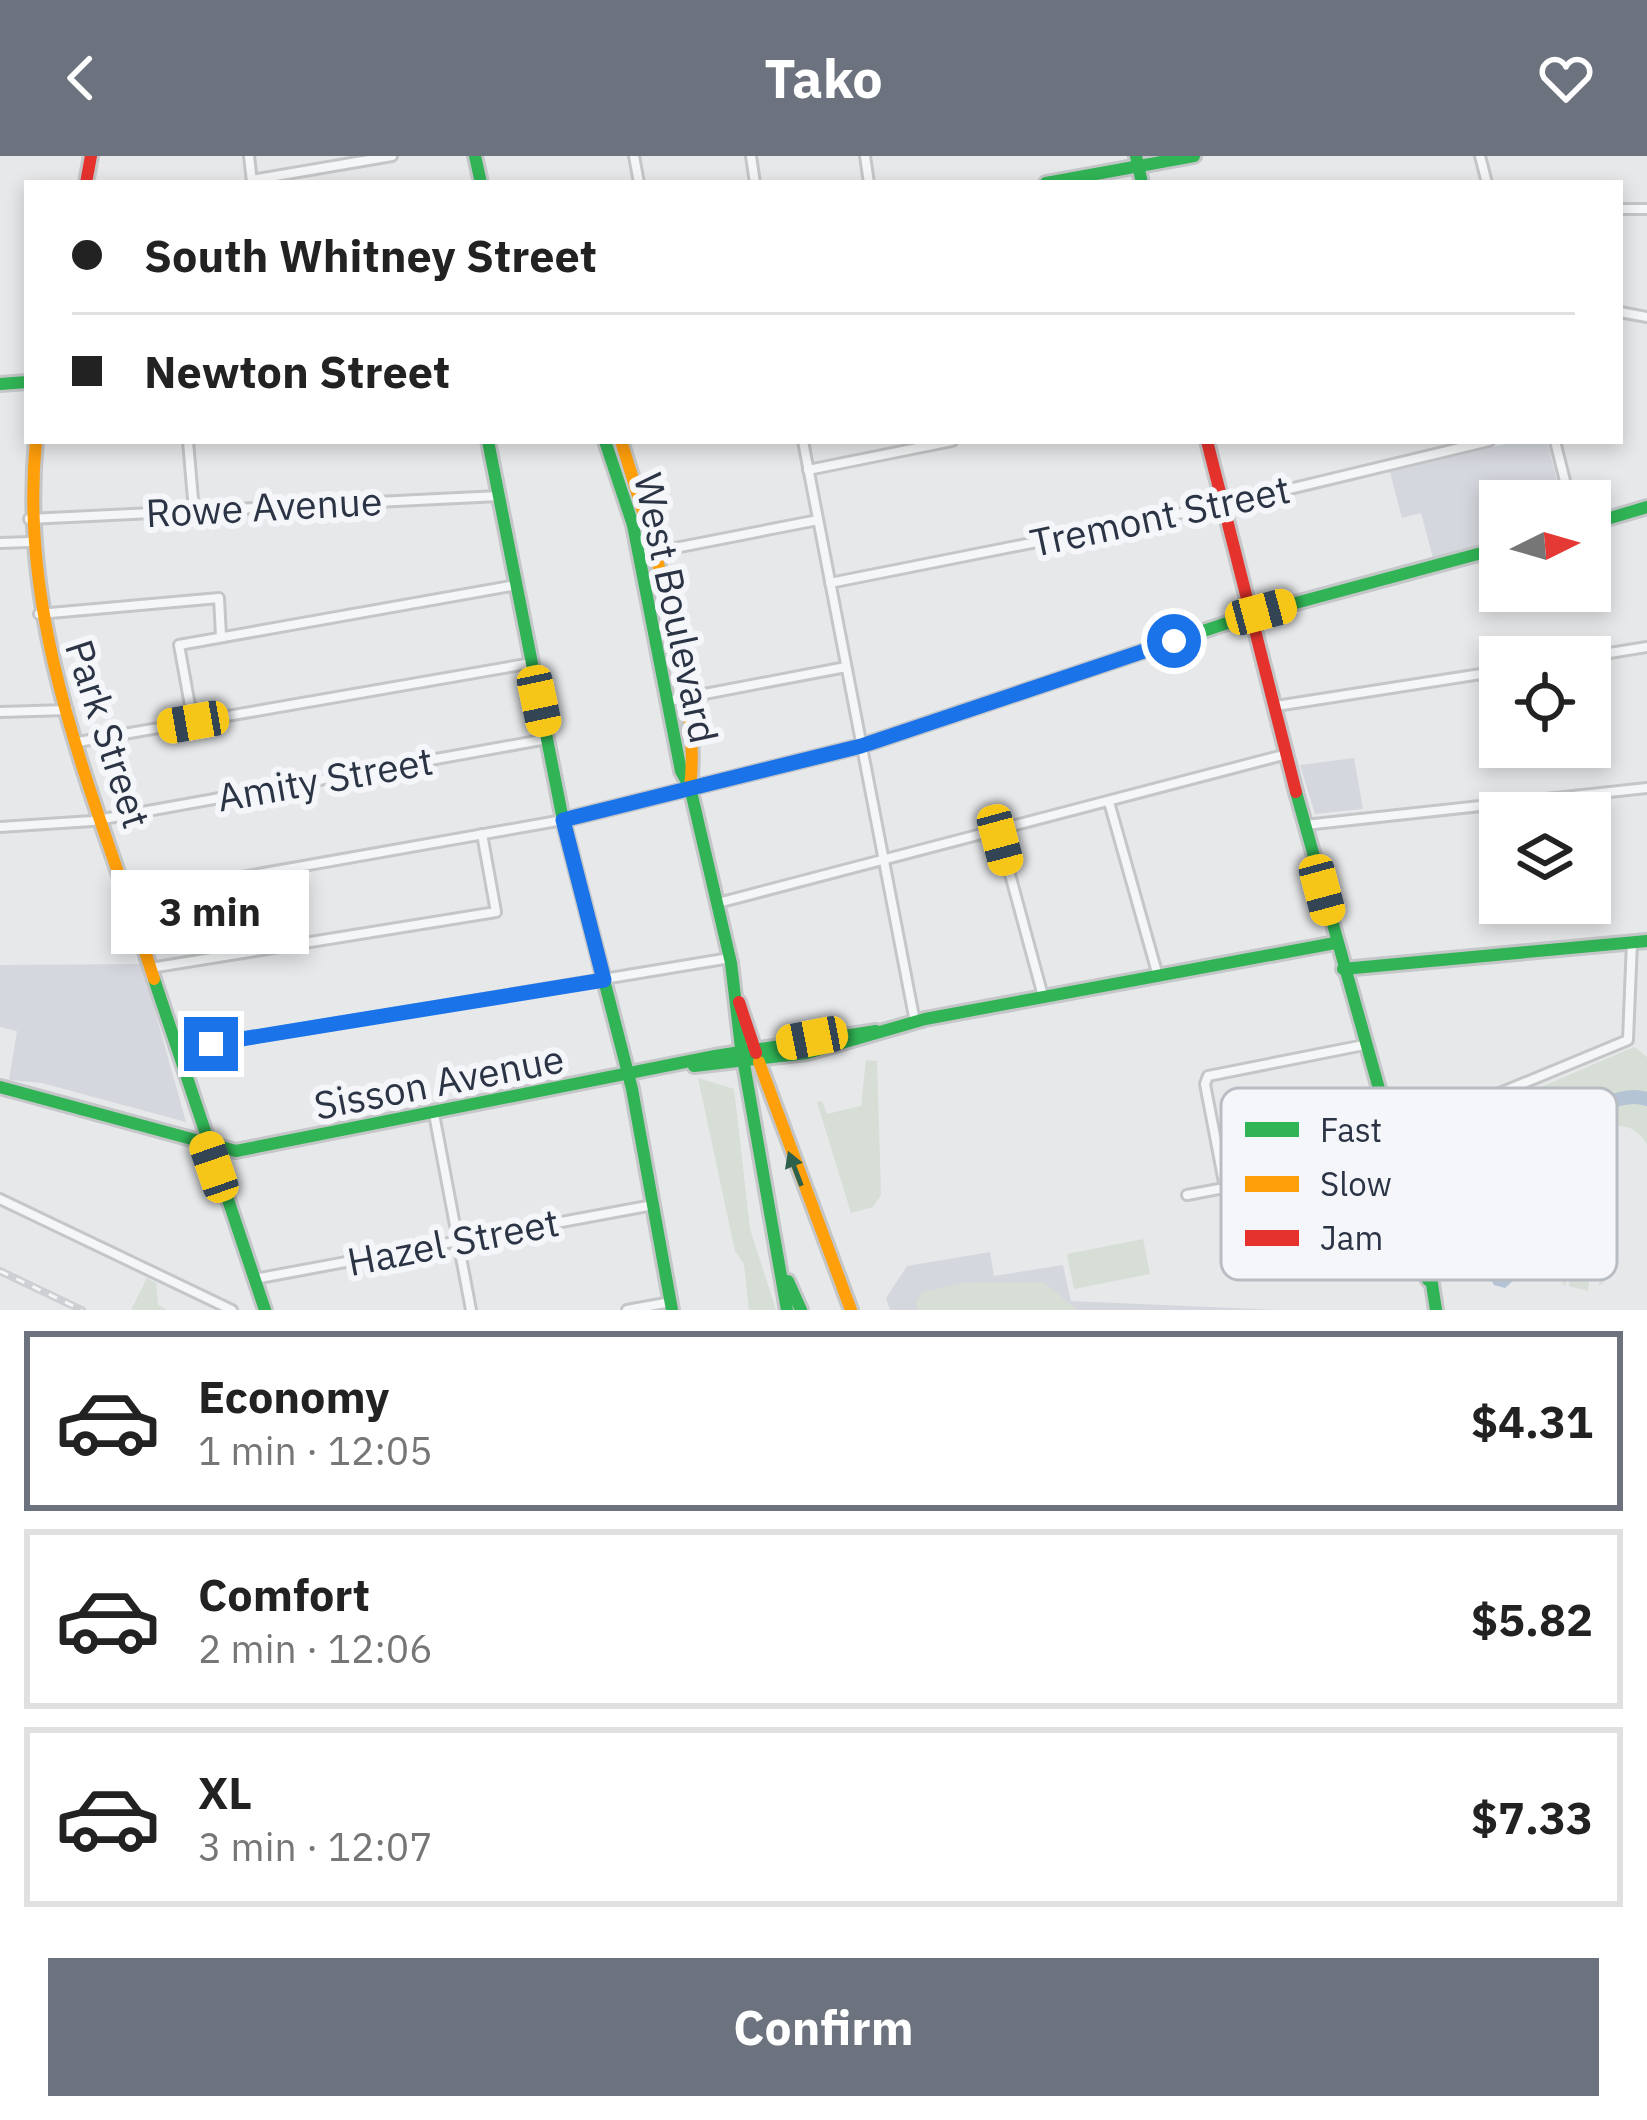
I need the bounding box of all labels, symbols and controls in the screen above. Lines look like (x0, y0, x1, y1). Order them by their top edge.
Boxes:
text: Tako (764, 43, 883, 113)
icon: back (48, 45, 114, 111)
icon: heart (1533, 45, 1599, 111)
text: South Whitney Street (144, 226, 597, 284)
text: Newton Street (144, 342, 450, 400)
street label: Tremont Street (1025, 463, 1294, 568)
street label: West Boulevard (623, 468, 730, 748)
street label: Rowe Avenue (144, 475, 383, 538)
north arrow (1479, 480, 1611, 612)
map controls (1479, 480, 1611, 924)
car (1222, 585, 1300, 639)
route start (1147, 614, 1201, 668)
street label: Park Street (54, 633, 163, 835)
button: locate (1479, 636, 1611, 768)
car (514, 662, 564, 740)
car (154, 698, 232, 746)
street label: Amity Street (213, 734, 437, 823)
button: layers (1479, 792, 1611, 924)
car (973, 801, 1027, 879)
car (1295, 851, 1349, 929)
callout: 3 min (112, 870, 310, 954)
text: 3 min (159, 886, 261, 937)
car (773, 1013, 851, 1063)
route end (184, 1017, 238, 1071)
street label: Sisson Avenue (310, 1032, 568, 1131)
legend (1221, 1088, 1617, 1280)
text: Fast (1320, 1108, 1382, 1151)
car (185, 1127, 243, 1207)
one-way arrow (785, 1150, 803, 1186)
text: Slow (1320, 1162, 1392, 1205)
street label: Hazel Street (343, 1196, 563, 1287)
text: Jam (1320, 1216, 1383, 1259)
icon: car (54, 1367, 162, 1475)
text: Economy (198, 1367, 389, 1425)
text: $4.31 (1471, 1392, 1593, 1450)
text: 1 min · 12:05 (198, 1425, 433, 1476)
icon: car (54, 1565, 162, 1673)
text: Comfort (198, 1565, 370, 1623)
text: $5.82 (1471, 1590, 1593, 1648)
text: 2 min · 12:06 (198, 1623, 433, 1674)
icon: car (54, 1763, 162, 1871)
text: XL (198, 1763, 252, 1821)
text: $7.33 (1471, 1788, 1593, 1846)
text: 3 min · 12:07 (198, 1821, 433, 1872)
button: Confirm (48, 1958, 1599, 2096)

